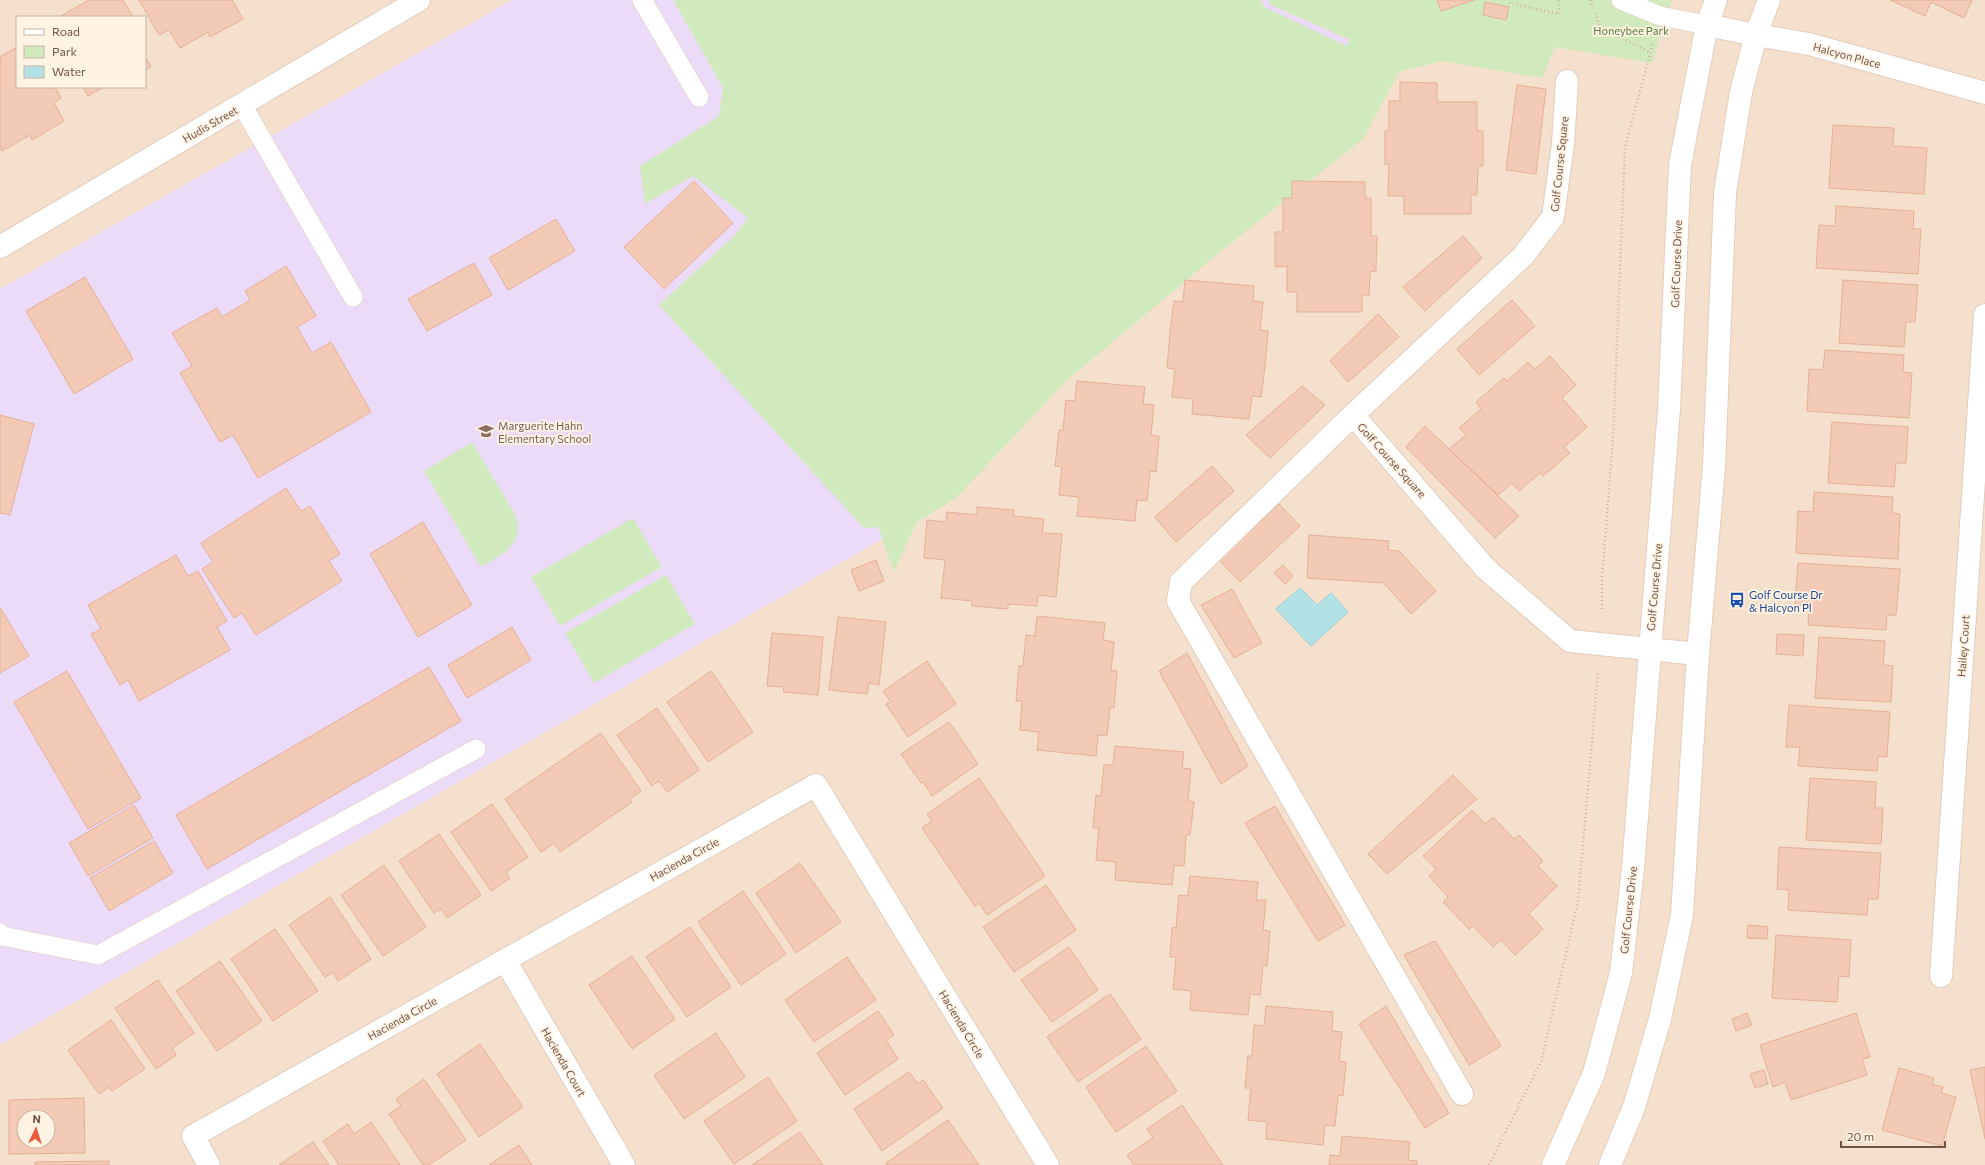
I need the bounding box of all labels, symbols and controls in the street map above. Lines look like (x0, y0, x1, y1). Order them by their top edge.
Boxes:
legend (16, 16, 146, 88)
text: Road (52, 24, 80, 38)
park label: Honeybee Park (1593, 24, 1669, 37)
street label: Halcyon Place (1812, 40, 1882, 70)
text: Park (52, 44, 78, 58)
text: Water (52, 64, 86, 78)
street label: Hudis Street (180, 103, 240, 145)
street label: Golf Course Square (1548, 115, 1571, 212)
street label: Golf Course Drive (1668, 220, 1684, 308)
place label: Marguerite Hahn Elementary School (498, 419, 591, 445)
street label: Golf Course Square (1355, 420, 1429, 500)
school or university icon: Marguerite Hahn Elementary School (477, 422, 495, 440)
street label: Golf Course Drive (1644, 542, 1664, 631)
place label: Golf Course Dr & Halcyon Pl (1749, 588, 1823, 614)
bus stop icon: Golf Course Dr & Halcyon Pl (1728, 591, 1746, 609)
street label: Hailey Court (1954, 614, 1972, 678)
street label: Hacienda Circle (647, 835, 721, 883)
street label: Golf Course Drive (1617, 865, 1639, 954)
street label: Hacienda Circle (937, 988, 988, 1061)
street label: Hacienda Circle (365, 994, 439, 1042)
street label: Hacienda Court (539, 1025, 589, 1099)
north arrow (16, 1109, 56, 1149)
text: N (32, 1112, 41, 1125)
scale bar (1841, 1123, 1945, 1149)
text: 20 m (1847, 1129, 1874, 1143)

